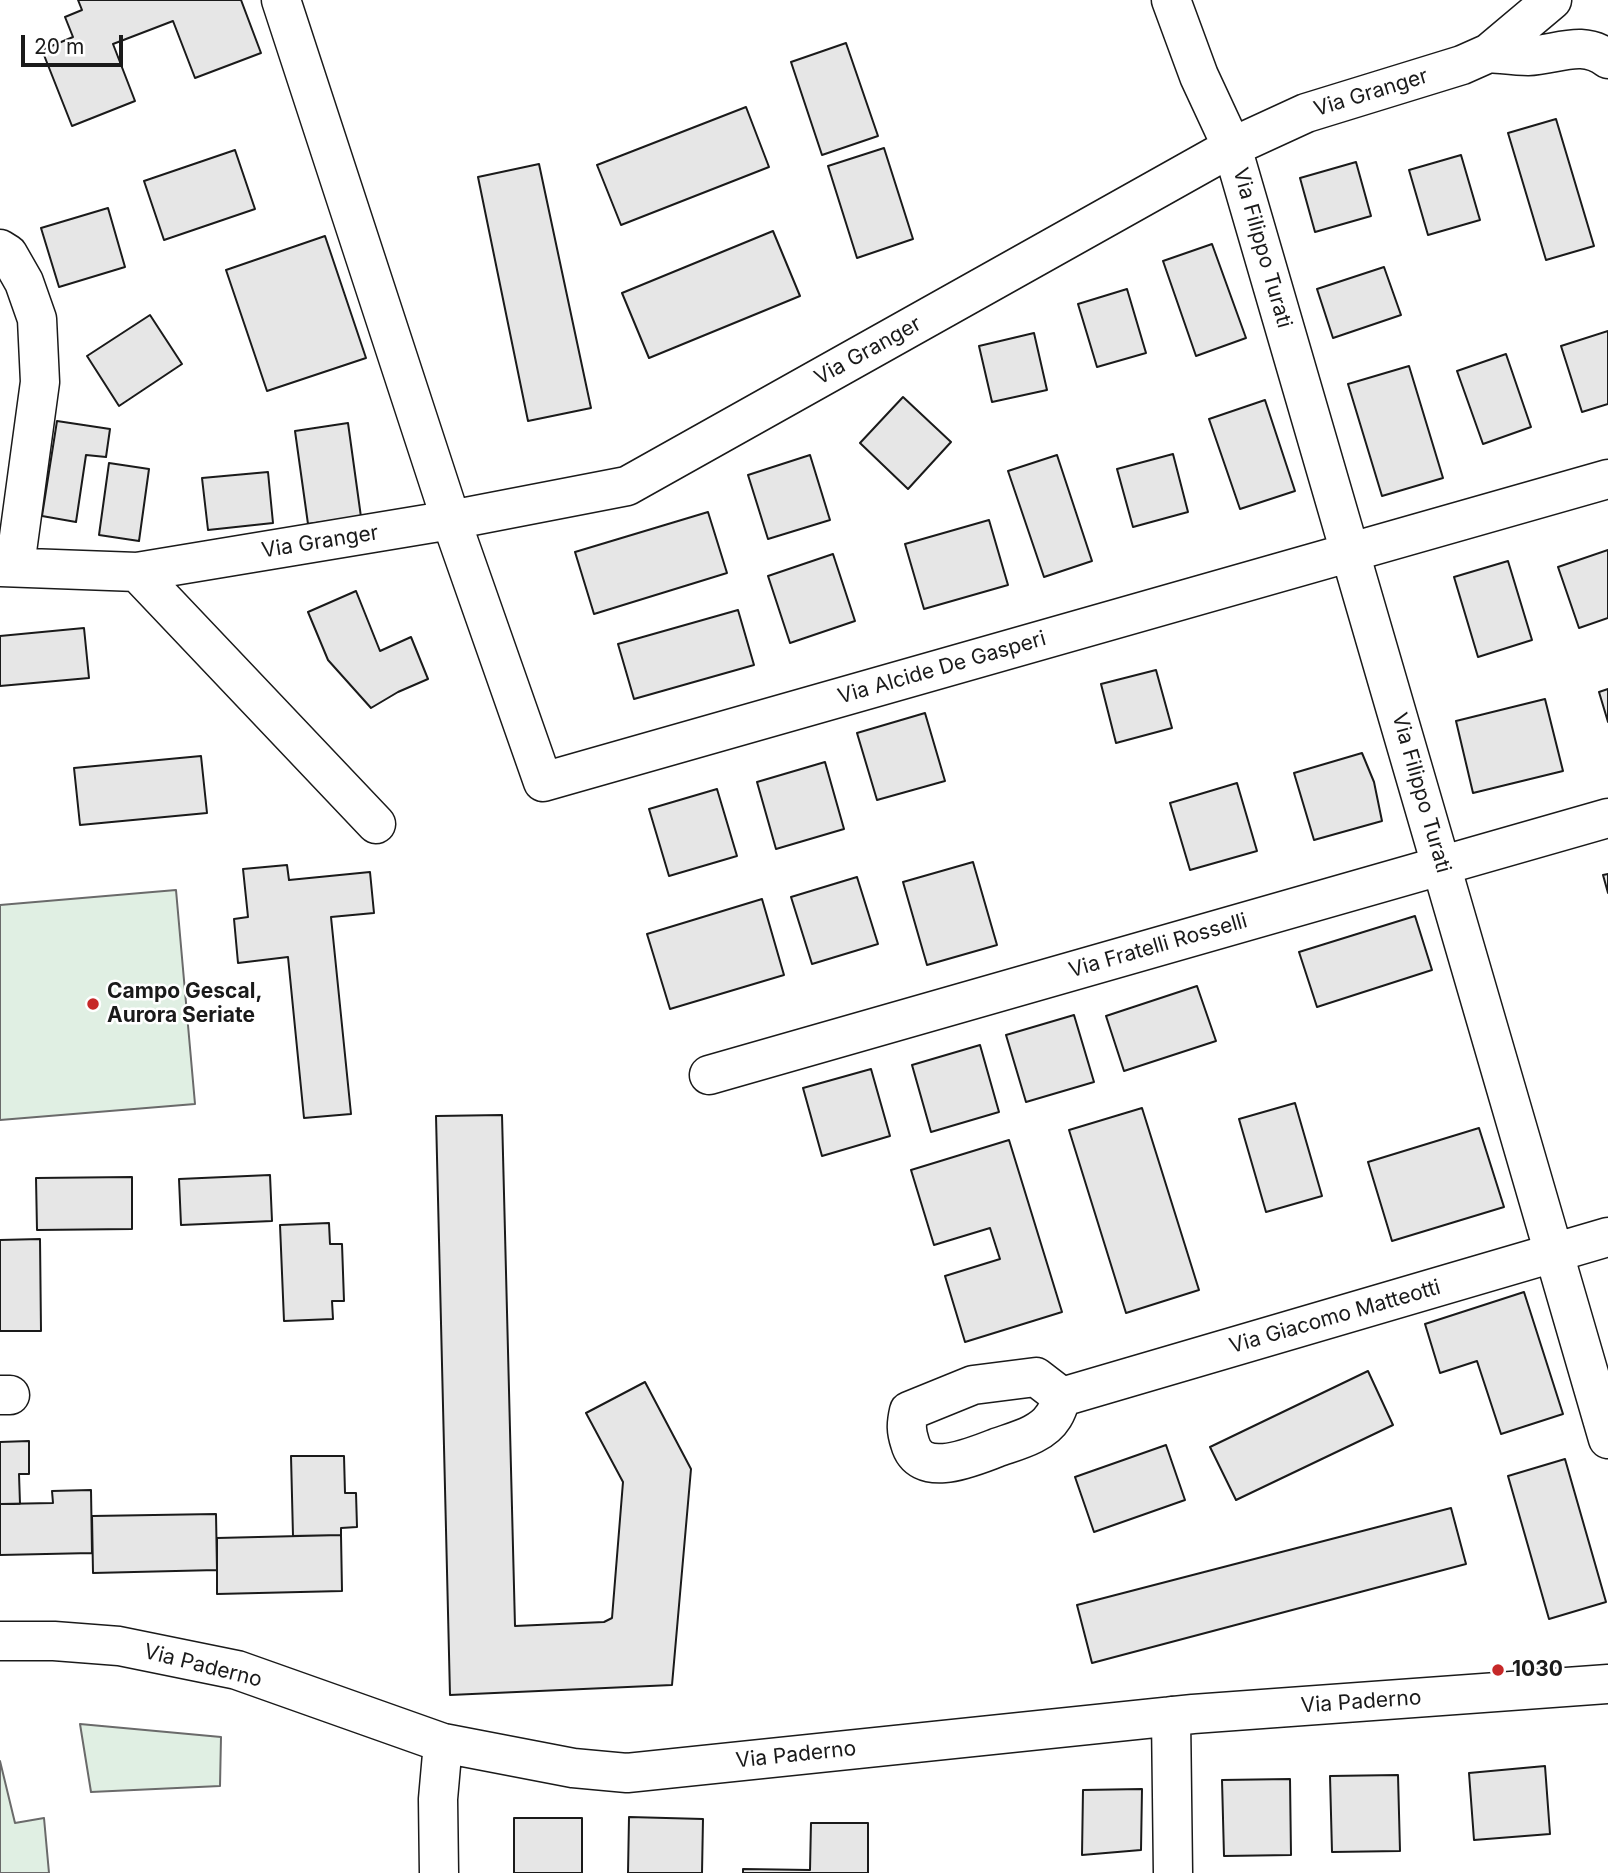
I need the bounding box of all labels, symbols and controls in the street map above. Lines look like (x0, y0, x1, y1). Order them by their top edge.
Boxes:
scale bar (24, 21, 126, 65)
text: 20 m (34, 34, 84, 59)
street label: Via Granger (1311, 64, 1431, 122)
street label: Via Filippo Turati (1227, 165, 1297, 331)
street label: Via Granger (810, 311, 926, 391)
street label: Via Granger (260, 520, 380, 564)
street label: Via Alcide De Gasperi (835, 626, 1049, 710)
street label: Via Filippo Turati (1386, 710, 1456, 876)
street label: Via Fratelli Rosselli (1066, 908, 1250, 984)
place label: Campo Gescal, Aurora Seriate (107, 979, 262, 1029)
marker: Campo Gescal, Aurora Seriate (85, 996, 101, 1012)
street label: Via Giacomo Matteotti (1227, 1275, 1443, 1359)
street label: Via Paderno (141, 1639, 265, 1693)
place label: 1030 (1512, 1657, 1563, 1683)
marker: 1030 (1490, 1662, 1506, 1678)
street label: Via Paderno (1300, 1685, 1422, 1719)
street label: Via Paderno (735, 1736, 857, 1774)

